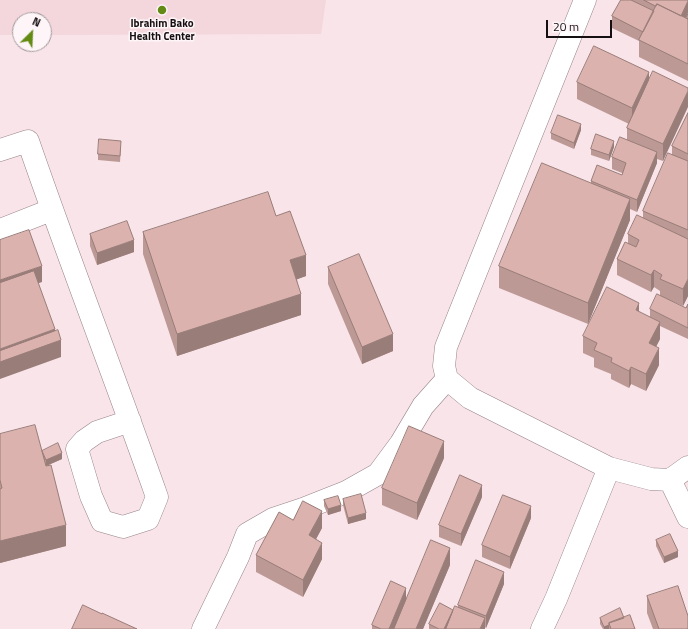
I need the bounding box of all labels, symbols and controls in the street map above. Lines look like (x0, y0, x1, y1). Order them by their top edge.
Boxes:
marker: Ibrahim Bako Health Center (156, 4, 168, 16)
north arrow (12, 12, 52, 52)
scale bar (548, 12, 614, 38)
text: N (30, 13, 43, 31)
place label: Ibrahim Bako Health Center (129, 17, 195, 43)
text: 20 m (553, 17, 579, 36)

